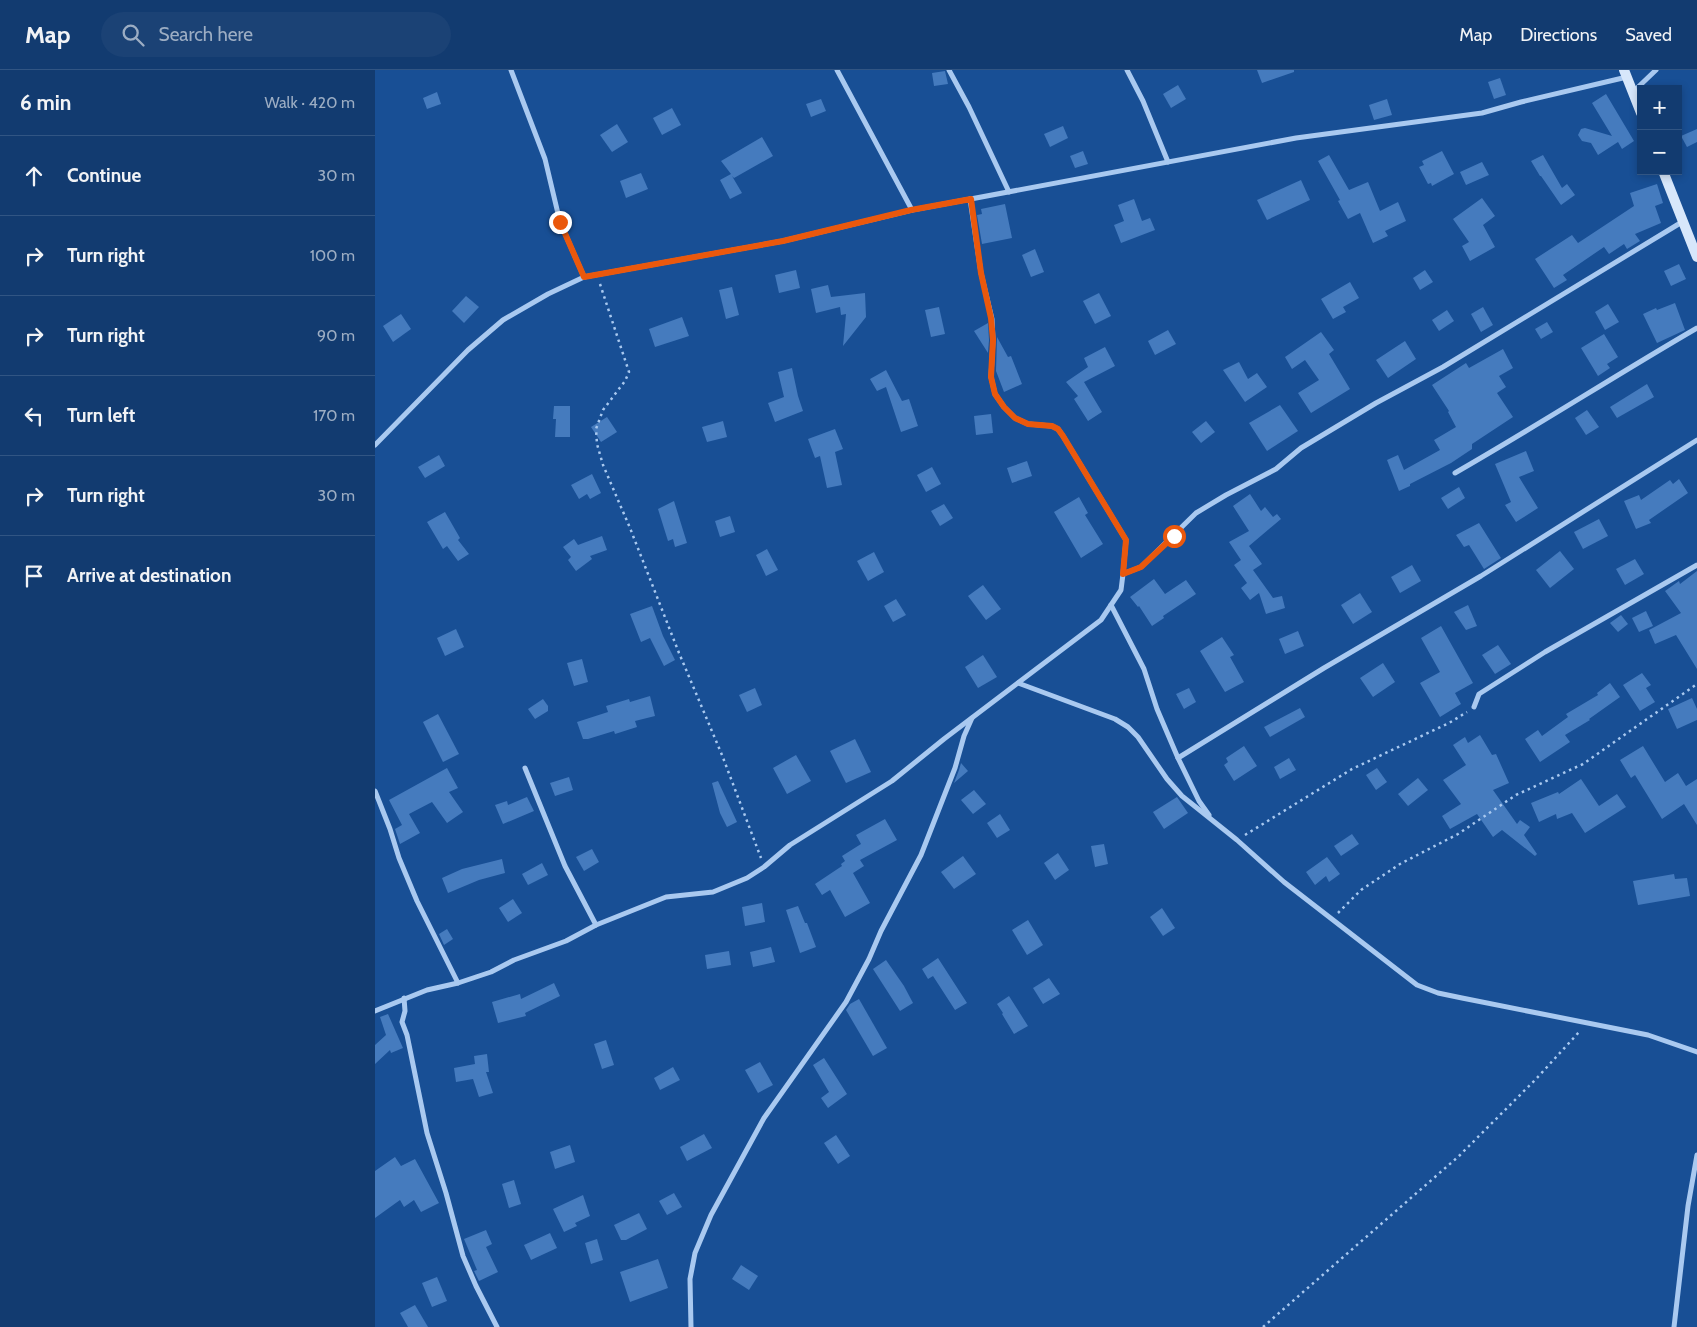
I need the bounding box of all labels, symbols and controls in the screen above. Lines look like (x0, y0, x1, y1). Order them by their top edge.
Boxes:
search box (101, 12, 451, 57)
text: Map (25, 20, 71, 49)
icon: search (119, 21, 147, 49)
text: Search here (159, 23, 253, 46)
text: Map (1459, 24, 1492, 46)
text: Directions (1520, 24, 1597, 46)
text: Saved (1625, 24, 1672, 46)
map controls (1637, 85, 1682, 175)
button: + (1637, 85, 1682, 130)
text: 6 min (20, 90, 71, 115)
text: Walk · 420 m (264, 93, 355, 112)
button: − (1637, 130, 1682, 175)
icon: ahead (20, 162, 48, 190)
text: Continue (67, 164, 141, 187)
text: 30 m (318, 166, 355, 185)
route end (549, 211, 572, 234)
icon: right (20, 242, 48, 270)
text: Turn right (67, 244, 145, 267)
text: 100 m (310, 246, 355, 265)
icon: right (20, 322, 48, 350)
text: Turn right (67, 324, 145, 347)
text: 90 m (317, 326, 355, 345)
icon: left (20, 402, 48, 430)
text: Turn left (67, 404, 135, 427)
text: 170 m (313, 406, 355, 425)
icon: right (20, 482, 48, 510)
text: Turn right (67, 484, 145, 507)
text: 30 m (318, 486, 355, 505)
route start (1163, 525, 1186, 548)
icon: arrive (20, 562, 48, 590)
text: Arrive at destination (67, 564, 231, 587)

